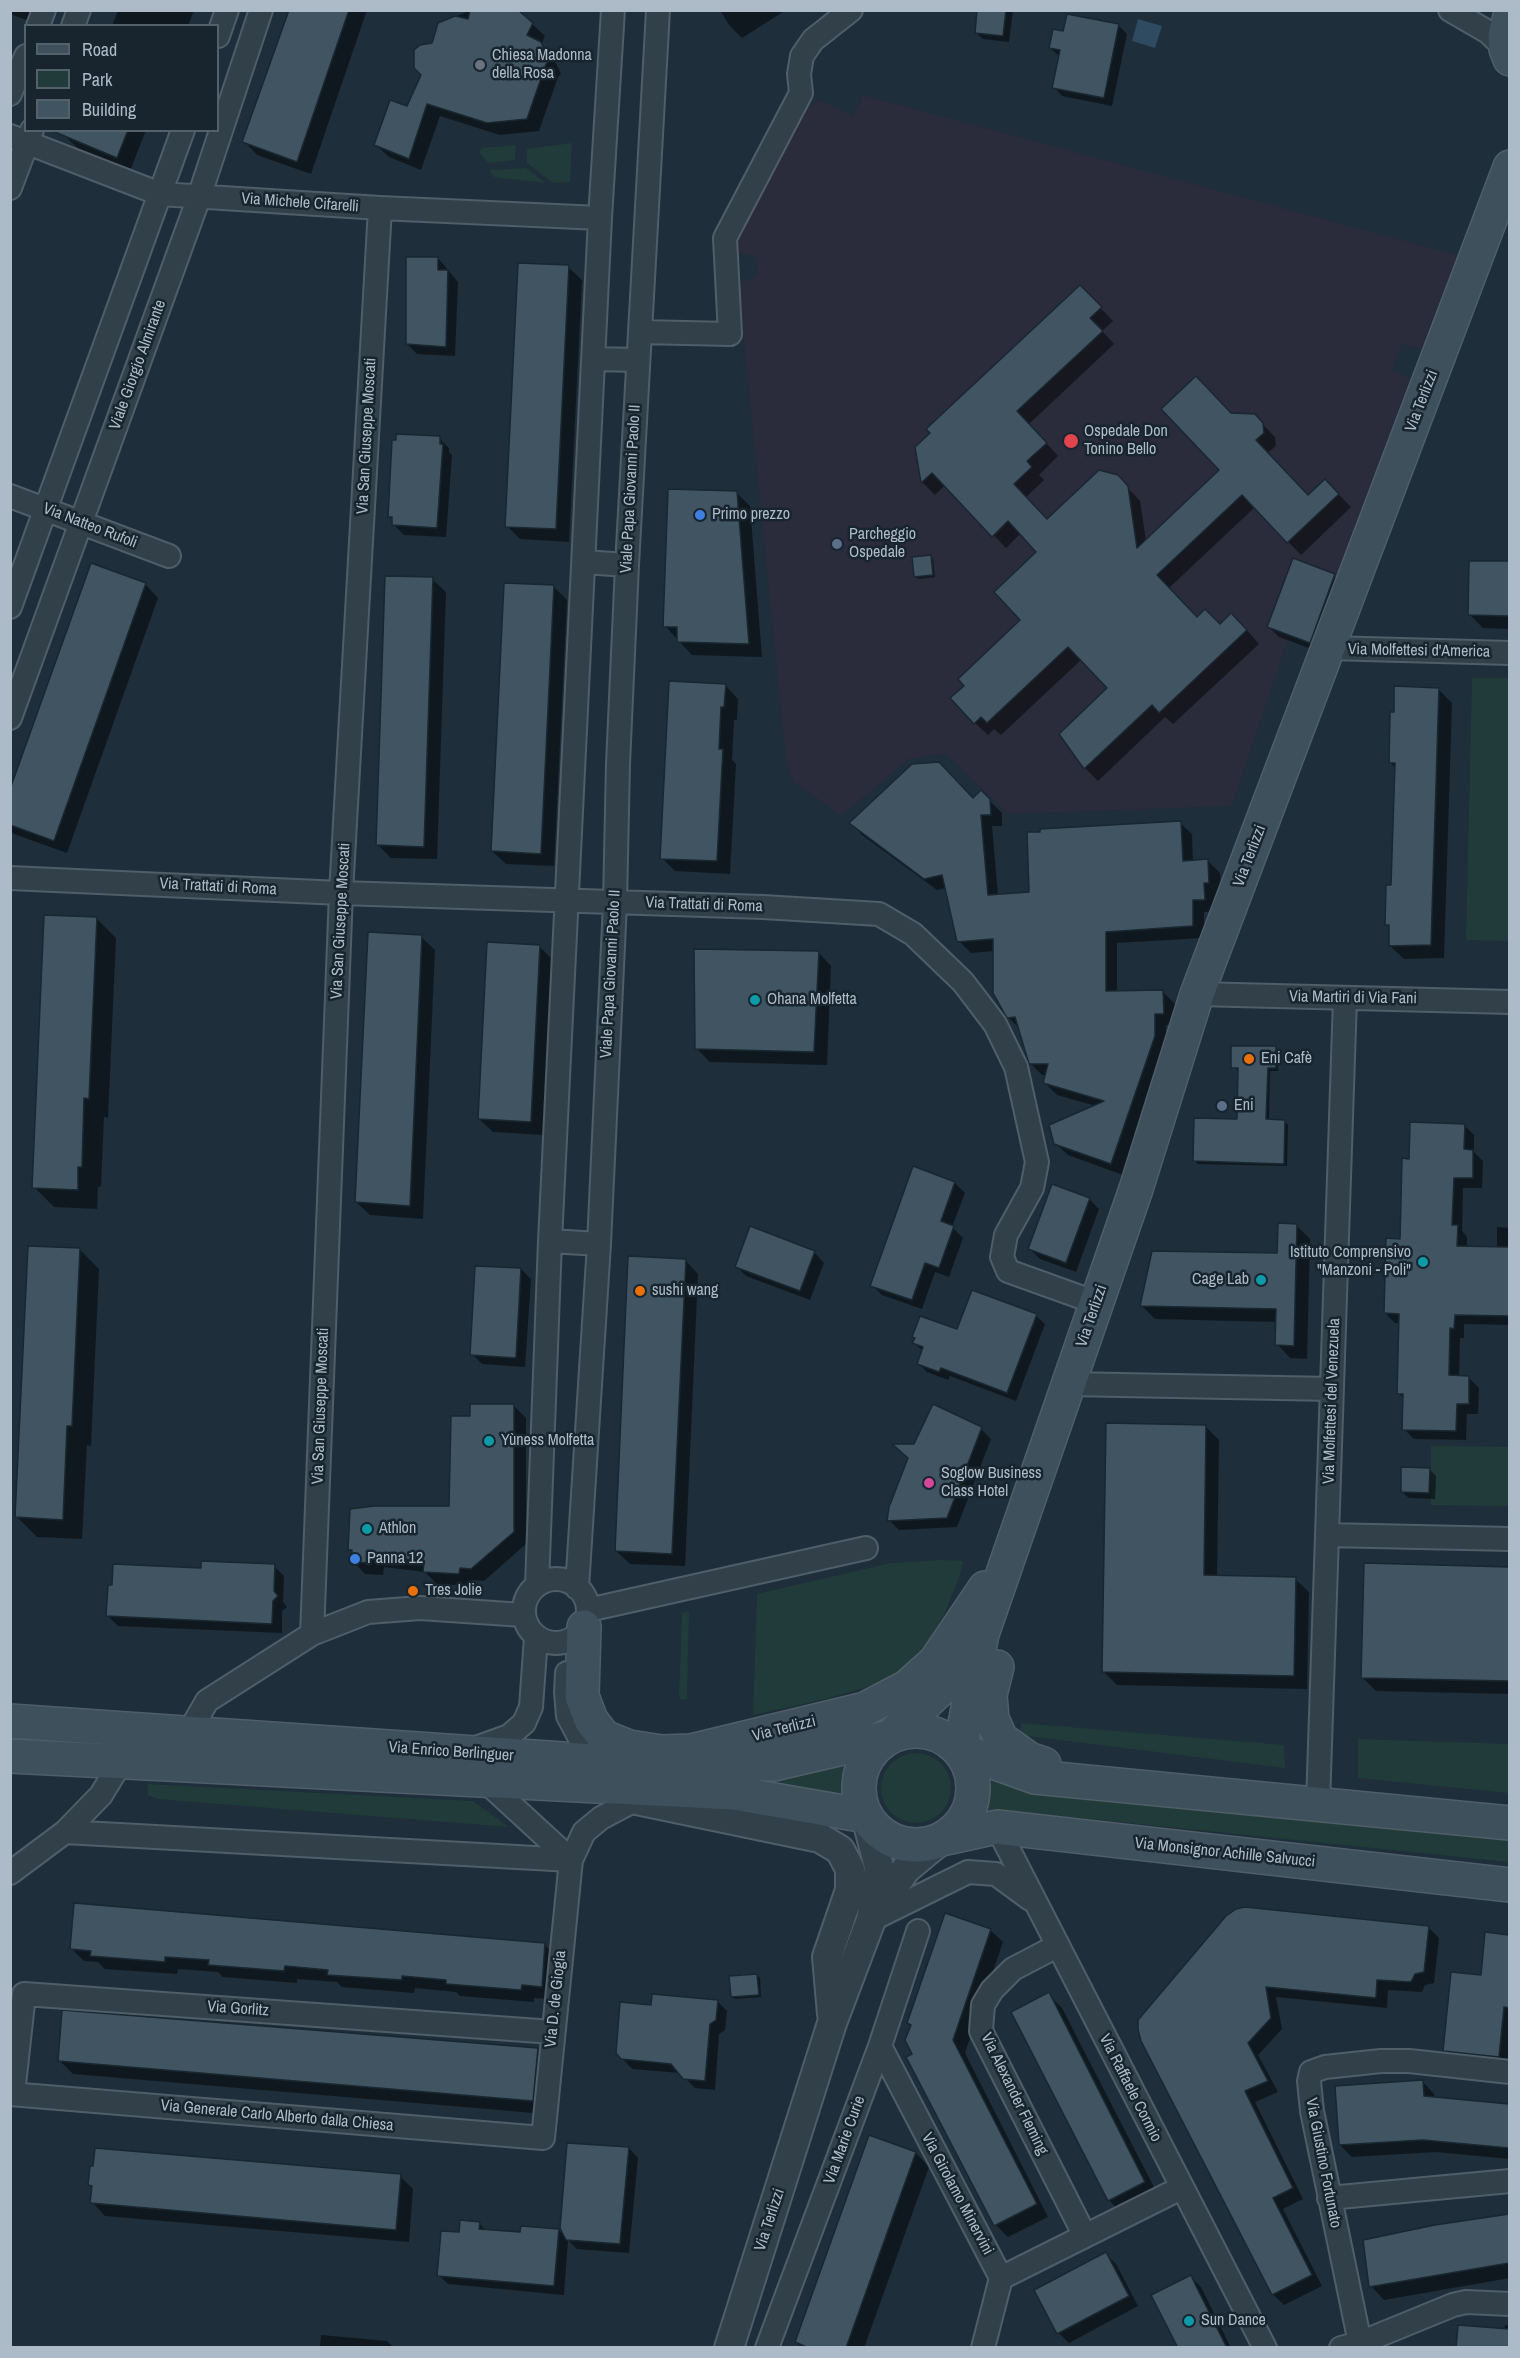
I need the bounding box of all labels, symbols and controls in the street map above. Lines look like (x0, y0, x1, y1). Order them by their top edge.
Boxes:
legend (24, 24, 219, 132)
text: Road (82, 37, 117, 62)
place label: Chiesa Madonna della Rosa (492, 46, 592, 84)
marker: Chiesa Madonna della Rosa (473, 58, 487, 72)
text: Park (82, 67, 112, 92)
text: Building (82, 97, 136, 122)
street label: Via Michele Cifarelli (241, 189, 359, 217)
street label: Viale Giorgio Almirante (106, 297, 170, 433)
street label: Via San Giuseppe Moscati (353, 357, 381, 515)
street label: Via Terlizzi (1401, 367, 1443, 435)
street label: Viale Papa Giovanni Paolo II (617, 404, 645, 574)
place label: Ospedale Don Tonino Bello (1084, 422, 1168, 460)
marker: Ospedale Don Tonino Bello (1062, 432, 1080, 450)
street label: Via Natteo Rufoli (40, 499, 140, 553)
place label: Primo prezzo (712, 505, 790, 525)
marker: Primo prezzo (693, 508, 707, 522)
place label: Parcheggio Ospedale (849, 525, 916, 563)
marker: Parcheggio Ospedale (830, 537, 844, 551)
street label: Via Molfettesi d'America (1348, 640, 1490, 662)
street label: Via Terlizzi (1229, 822, 1271, 890)
street label: Via San Giuseppe Moscati (327, 842, 355, 1000)
street label: Via Trattati di Roma (159, 874, 277, 900)
street label: Viale Papa Giovanni Paolo II (597, 889, 625, 1059)
street label: Via Trattati di Roma (645, 893, 763, 917)
street label: Via Martiri di Via Fani (1289, 987, 1417, 1009)
place label: Ohana Molfetta (767, 990, 857, 1010)
marker: Ohana Molfetta (748, 993, 762, 1007)
place label: Eni Cafè (1261, 1049, 1312, 1069)
marker: Eni Cafè (1242, 1052, 1256, 1066)
place label: Eni (1234, 1096, 1254, 1116)
marker: Eni (1215, 1099, 1229, 1113)
place label: Istituto Comprensivo "Manzoni - Poli" (1290, 1243, 1411, 1281)
marker: Istituto Comprensivo "Manzoni - Poli" (1416, 1255, 1430, 1269)
place label: Cage Lab (1192, 1270, 1249, 1290)
marker: Cage Lab (1254, 1273, 1268, 1287)
place label: sushi wang (652, 1281, 718, 1301)
street label: Via Terlizzi (1072, 1282, 1112, 1350)
marker: sushi wang (633, 1284, 647, 1298)
street label: Via Molfettesi del Venezuela (1320, 1318, 1344, 1484)
street label: Via San Giuseppe Moscati (309, 1327, 333, 1485)
place label: Yùness Molfetta (501, 1431, 594, 1451)
marker: Yùness Molfetta (482, 1434, 496, 1448)
place label: Soglow Business Class Hotel (941, 1464, 1042, 1502)
marker: Soglow Business Class Hotel (922, 1476, 936, 1490)
place label: Athlon (379, 1519, 416, 1539)
marker: Athlon (360, 1522, 374, 1536)
place label: Panna 12 (367, 1549, 423, 1569)
marker: Panna 12 (348, 1552, 362, 1566)
place label: Tres Jolie (425, 1581, 482, 1601)
marker: Tres Jolie (406, 1584, 420, 1598)
street label: Via Terlizzi (750, 1712, 818, 1746)
street label: Via Enrico Berlinguer (388, 1738, 514, 1766)
street label: Via Monsignor Achille Salvucci (1134, 1834, 1316, 1872)
street label: Via D. de Giogia (541, 1950, 571, 2048)
street label: Via Gorlitz (207, 1997, 269, 2021)
street label: Via Alexander Fleming (976, 2030, 1052, 2158)
street label: Via Raffaele Cormio (1095, 2031, 1165, 2145)
street label: Via Marie Curie (820, 2093, 870, 2187)
street label: Via Generale Carlo Alberto dalla Chiesa (160, 2096, 394, 2136)
street label: Via Giustino Fortunato (1301, 2096, 1345, 2230)
street label: Via Girolamo Minervini (917, 2130, 997, 2258)
street label: Via Terlizzi (751, 2186, 789, 2254)
place label: Sun Dance (1201, 2311, 1266, 2331)
marker: Sun Dance (1182, 2314, 1196, 2328)

